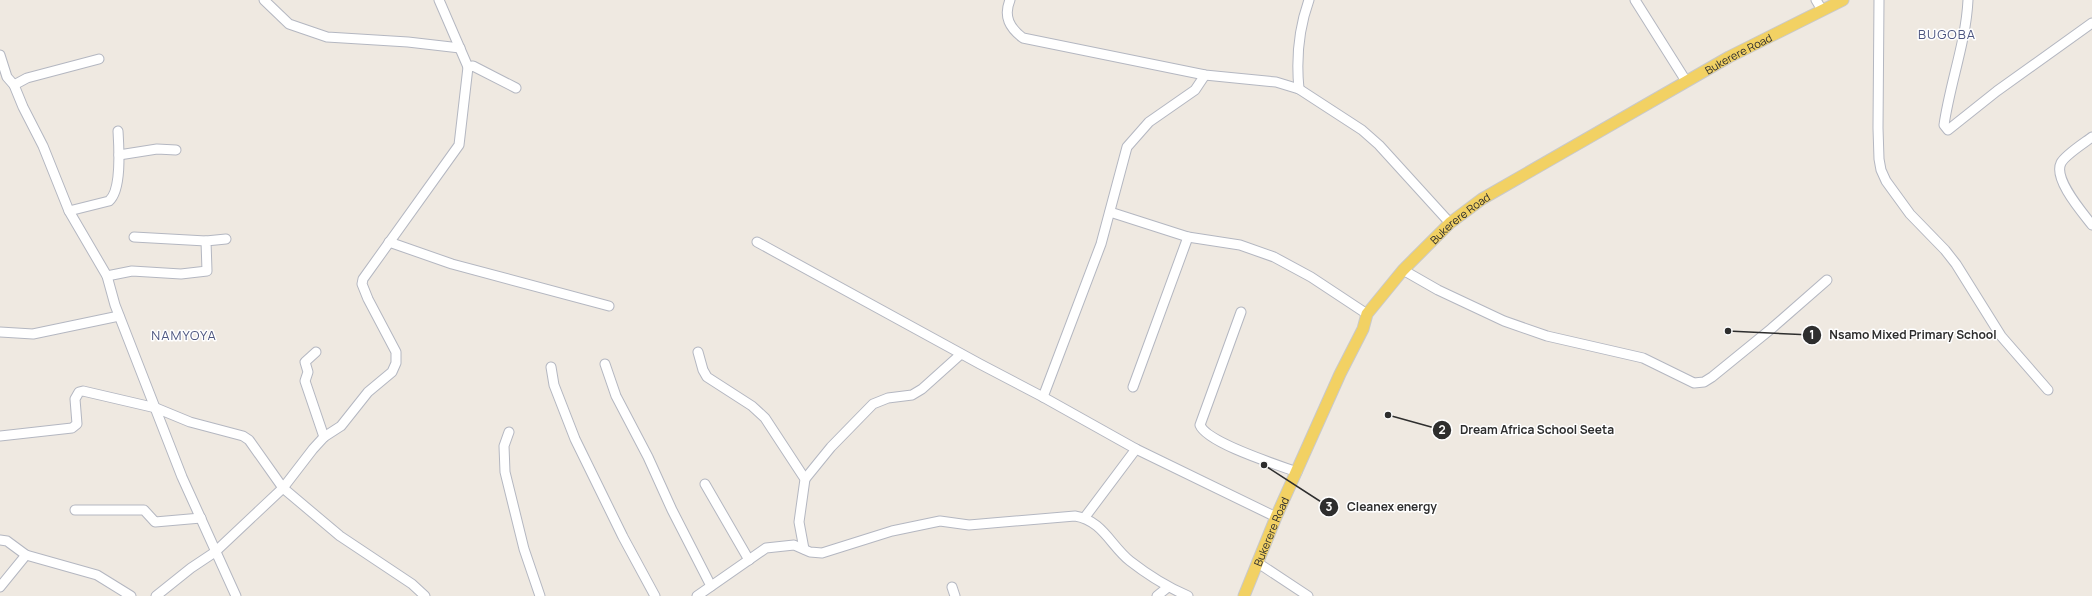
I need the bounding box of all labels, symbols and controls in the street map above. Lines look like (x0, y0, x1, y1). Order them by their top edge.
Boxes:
district label: BUGOBA (1918, 25, 1976, 43)
street label: Bukerere Road (1702, 29, 1774, 77)
street label: Bukerere Road (1426, 189, 1492, 247)
callout: Nsamo Mixed Primary School (1802, 323, 2005, 347)
district label: NAMYOYA (151, 326, 217, 344)
text: 1 (1809, 326, 1815, 343)
text: Nsamo Mixed Primary School (1829, 326, 1997, 343)
callout: Dream Africa School Seeta (1432, 418, 1622, 442)
text: 2 (1438, 421, 1446, 438)
text: Dream Africa School Seeta (1460, 421, 1614, 438)
street label: Bukerere Road (1249, 494, 1292, 568)
callout: Cleanex energy (1319, 495, 1445, 519)
text: 3 (1326, 498, 1333, 515)
text: Cleanex energy (1347, 498, 1437, 515)

